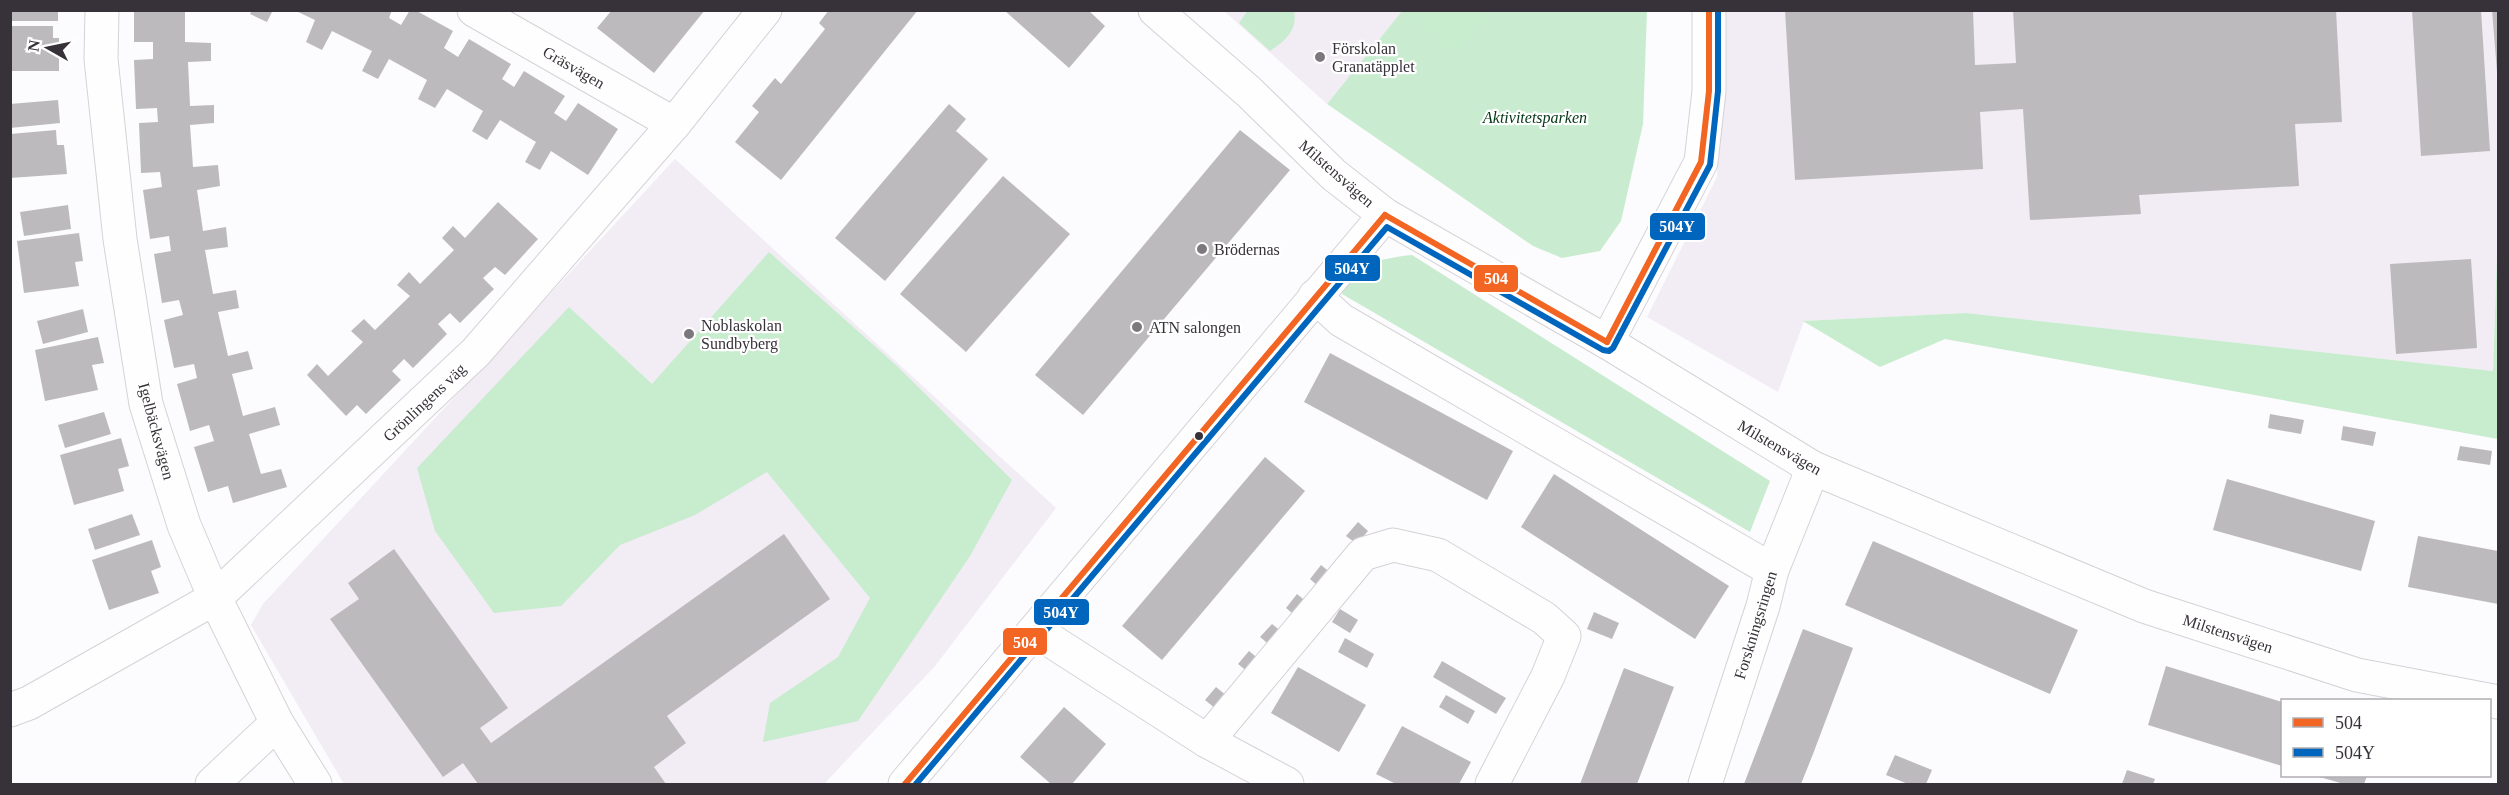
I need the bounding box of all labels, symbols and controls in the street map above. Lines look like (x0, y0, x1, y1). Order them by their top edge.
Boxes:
north arrow (18, 18, 78, 78)
text: N (24, 38, 43, 53)
place label: Förskolan Granatäpplet (1332, 40, 1415, 76)
street label: Gräsvägen (539, 43, 608, 93)
marker: Förskolan Granatäpplet (1313, 50, 1327, 64)
park label: Aktivitetsparken (1482, 109, 1587, 127)
street label: Milstensvägen (1295, 136, 1377, 211)
line badge: 504Y (1649, 212, 1706, 241)
text: 504Y (1659, 218, 1695, 235)
place label: Brödernas (1214, 241, 1280, 258)
marker: Brödernas (1195, 242, 1209, 256)
line badge: 504Y (1324, 254, 1381, 282)
text: 504Y (1334, 260, 1370, 277)
line badge: 504 (1473, 264, 1519, 293)
text: 504 (1484, 270, 1508, 287)
place label: Noblaskolan Sundbyberg (701, 317, 782, 353)
place label: ATN salongen (1149, 319, 1241, 337)
marker: ATN salongen (1130, 320, 1144, 334)
marker: Noblaskolan Sundbyberg (682, 327, 696, 341)
street label: Grönlingens väg (380, 360, 470, 446)
street label: Igelbäcksvägen (134, 381, 178, 482)
street label: Milstensvägen (1735, 417, 1824, 479)
unlabelled marker (1193, 430, 1205, 442)
street label: Forskningsringen (1731, 569, 1781, 681)
line badge: 504Y (1033, 598, 1090, 626)
text: 504Y (1043, 604, 1079, 621)
street label: Milstensvägen (2181, 611, 2275, 657)
line badge: 504 (1002, 627, 1048, 656)
text: 504 (1013, 634, 1037, 651)
legend (2281, 699, 2491, 777)
text: 504 (2335, 713, 2362, 733)
text: 504Y (2335, 743, 2375, 763)

